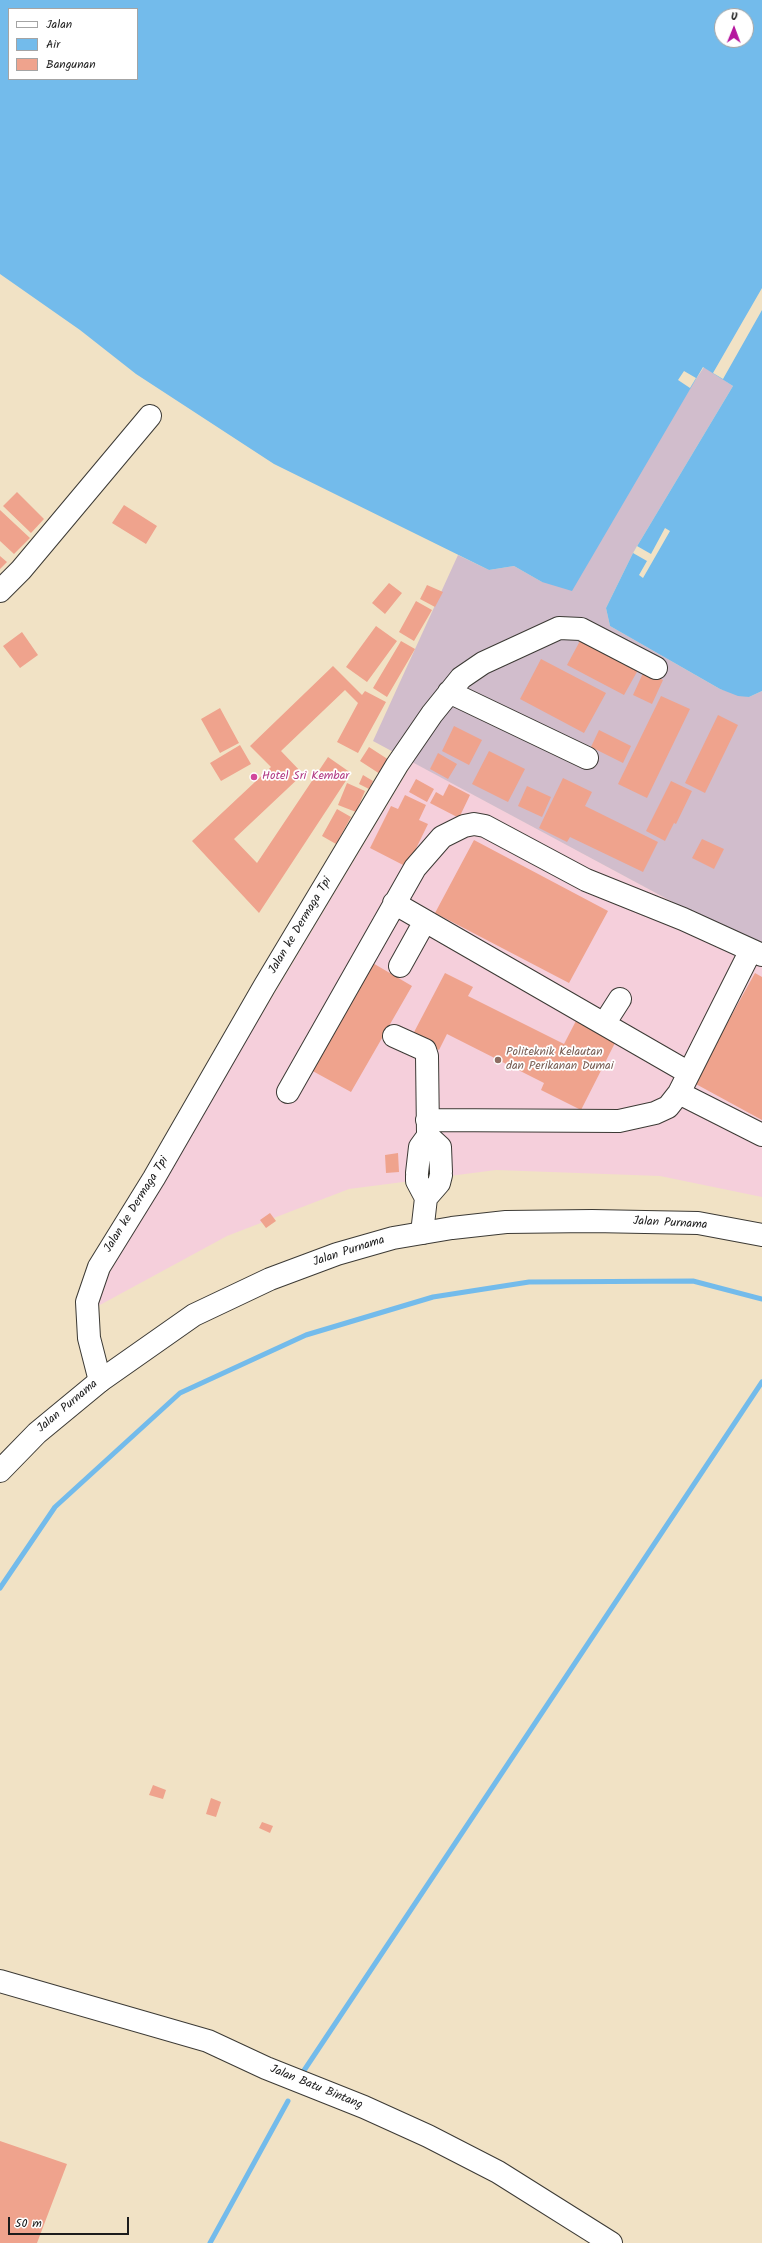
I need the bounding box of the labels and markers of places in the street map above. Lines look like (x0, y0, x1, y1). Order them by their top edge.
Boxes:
place label: Hotel Sri Kembar (262, 770, 349, 784)
marker: Hotel Sri Kembar (249, 772, 259, 782)
place label: Politeknik Kelautan dan Perikanan Dumai (506, 1046, 614, 1074)
marker: Politeknik Kelautan dan Perikanan Dumai (493, 1055, 503, 1065)

